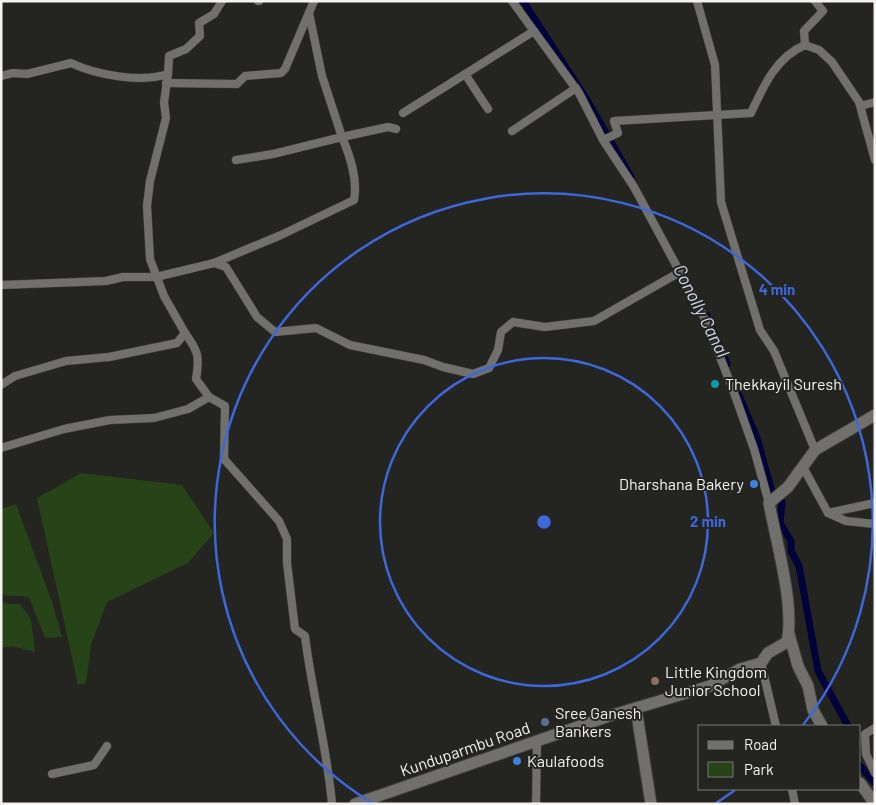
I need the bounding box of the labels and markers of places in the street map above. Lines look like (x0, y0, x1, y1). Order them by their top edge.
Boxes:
place label: Thekkayil Suresh (725, 374, 842, 393)
marker: Thekkayil Suresh (709, 378, 721, 390)
place label: Dharshana Bakery (619, 474, 745, 493)
marker: Dharshana Bakery (748, 478, 760, 490)
centre of rings (535, 513, 553, 531)
place label: Little Kingdom Junior School (665, 662, 767, 699)
marker: Little Kingdom Junior School (649, 675, 661, 687)
place label: Sree Ganesh Bankers (555, 703, 641, 740)
marker: Sree Ganesh Bankers (539, 716, 551, 728)
place label: Kaulafoods (527, 751, 604, 770)
marker: Kaulafoods (511, 755, 523, 767)

